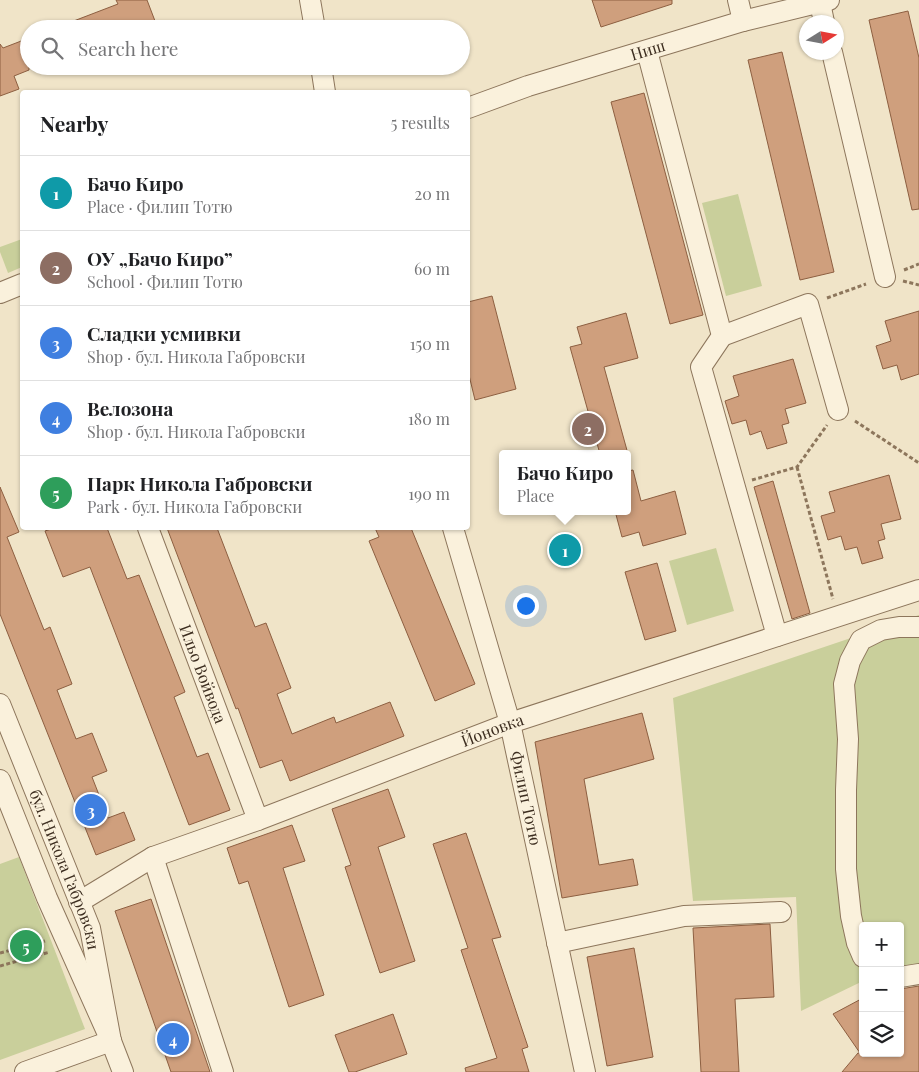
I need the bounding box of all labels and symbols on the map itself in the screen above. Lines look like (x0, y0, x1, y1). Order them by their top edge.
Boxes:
north arrow (799, 15, 844, 60)
street label: Ниш (627, 34, 668, 65)
pin: 2 (572, 410, 604, 448)
pin: 1 (549, 531, 581, 569)
your location (513, 593, 539, 619)
street label: Ильо Войвода (175, 621, 232, 726)
street label: Йоновка (458, 708, 526, 751)
street label: Филип Тотю (506, 749, 547, 847)
street label: бул. Никола Габровски (25, 786, 105, 951)
pin: 3 (75, 791, 107, 829)
pin: 5 (10, 927, 42, 965)
pin: 4 (157, 1020, 189, 1058)

